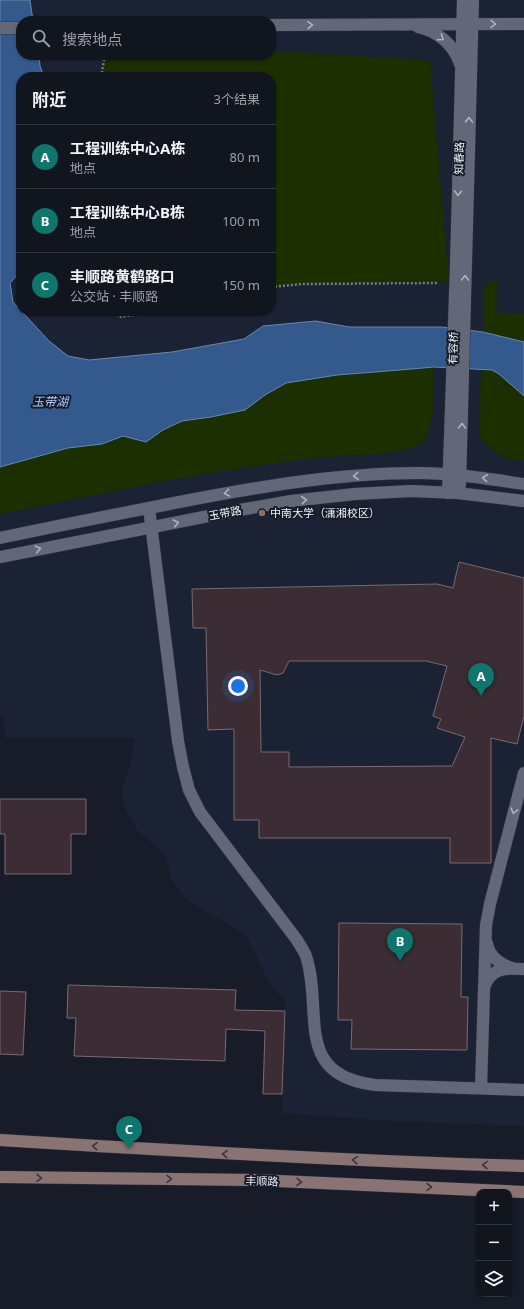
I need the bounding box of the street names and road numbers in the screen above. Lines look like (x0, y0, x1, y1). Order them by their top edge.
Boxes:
street label: 知春路 (450, 141, 467, 175)
street label: 有容桥 (444, 331, 461, 365)
street label: 玉带路 (207, 502, 243, 523)
street label: 丰顺路 (245, 1172, 279, 1189)

